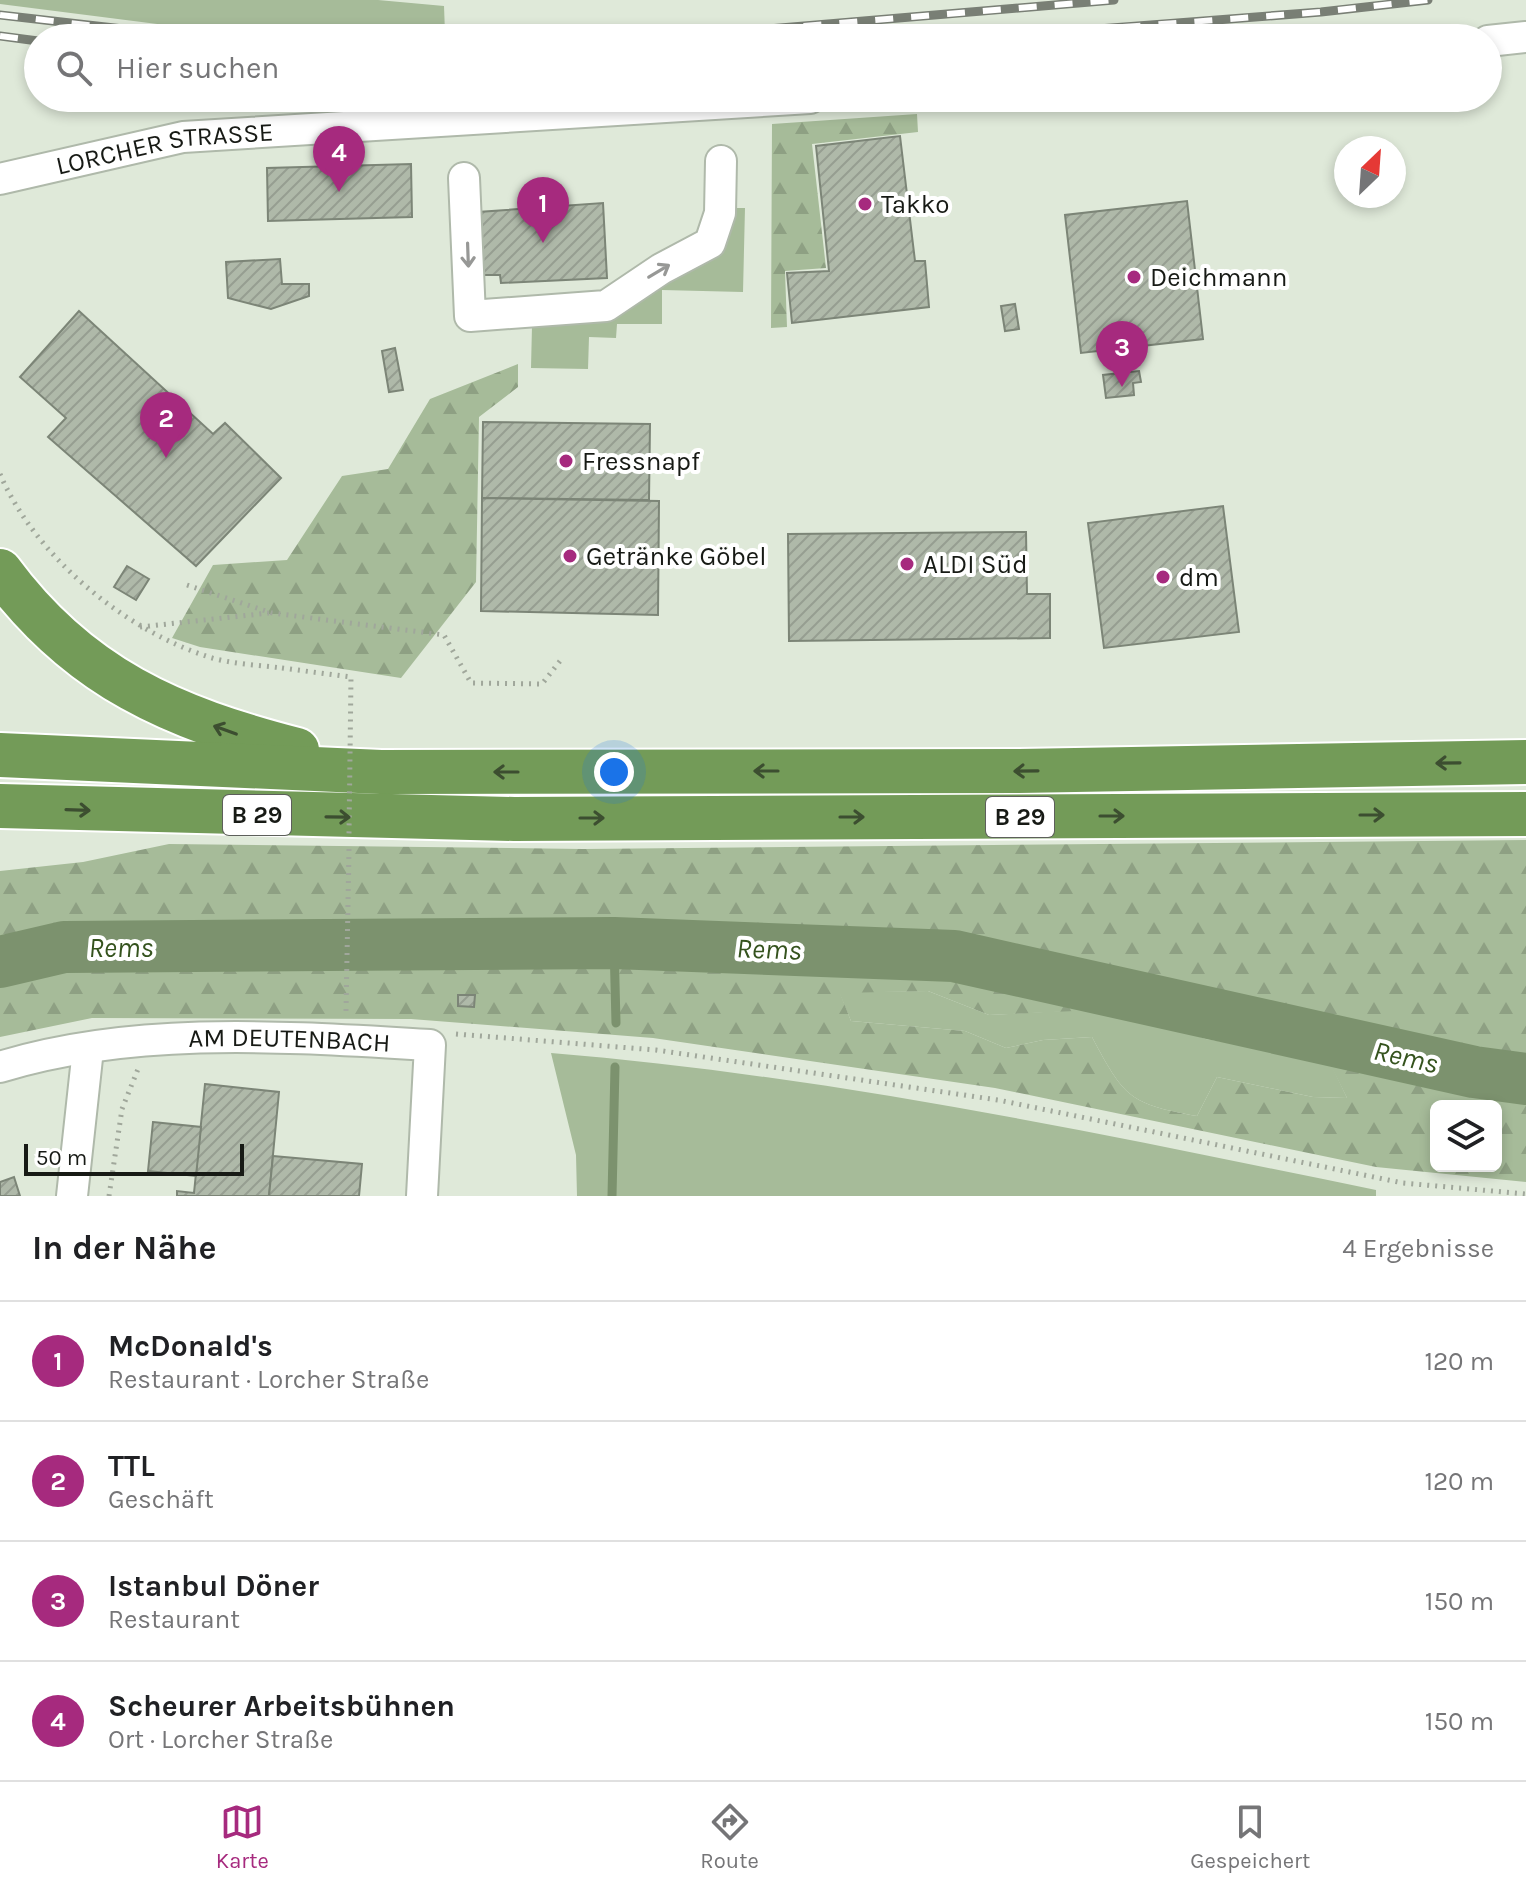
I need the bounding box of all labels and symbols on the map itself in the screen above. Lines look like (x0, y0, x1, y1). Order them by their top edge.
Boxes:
street label: LORCHER STRASSE (53, 116, 274, 181)
pin: 4 (313, 126, 365, 192)
north arrow (1334, 136, 1406, 208)
pin: 1 (517, 177, 569, 243)
place label: Takko (881, 189, 950, 220)
marker: Takko (856, 195, 874, 213)
one-way arrow (460, 241, 475, 268)
place label: Deichmann (1150, 262, 1287, 293)
one-way arrow (647, 263, 670, 279)
marker: Deichmann (1125, 268, 1143, 286)
pin: 3 (1096, 321, 1148, 387)
pin: 2 (140, 392, 192, 458)
place label: Fressnapf (582, 446, 701, 477)
marker: Fressnapf (557, 452, 575, 470)
place label: Getränke Göbel (586, 541, 766, 572)
marker: Getränke Göbel (561, 547, 579, 565)
place label: ALDI Süd (923, 549, 1028, 580)
marker: ALDI Süd (898, 555, 916, 573)
place label: dm (1179, 562, 1219, 593)
marker: dm (1154, 568, 1172, 586)
one-way arrow (212, 721, 237, 736)
your location (594, 752, 634, 792)
one-way arrow (1435, 756, 1462, 771)
one-way arrow (753, 763, 780, 779)
one-way arrow (1013, 763, 1040, 779)
one-way arrow (493, 764, 520, 780)
road number: B 29 (223, 795, 291, 835)
road number: B 29 (986, 797, 1054, 837)
one-way arrow (64, 802, 91, 817)
one-way arrow (1358, 807, 1385, 823)
one-way arrow (1098, 808, 1125, 824)
one-way arrow (324, 809, 351, 824)
one-way arrow (838, 809, 865, 825)
one-way arrow (578, 810, 605, 826)
water label: Rems (88, 931, 154, 964)
water label: Rems (736, 931, 802, 967)
street label: AM DEUTENBACH (188, 1022, 391, 1058)
water label: Rems (1371, 1034, 1441, 1080)
scale bar (24, 1140, 244, 1176)

